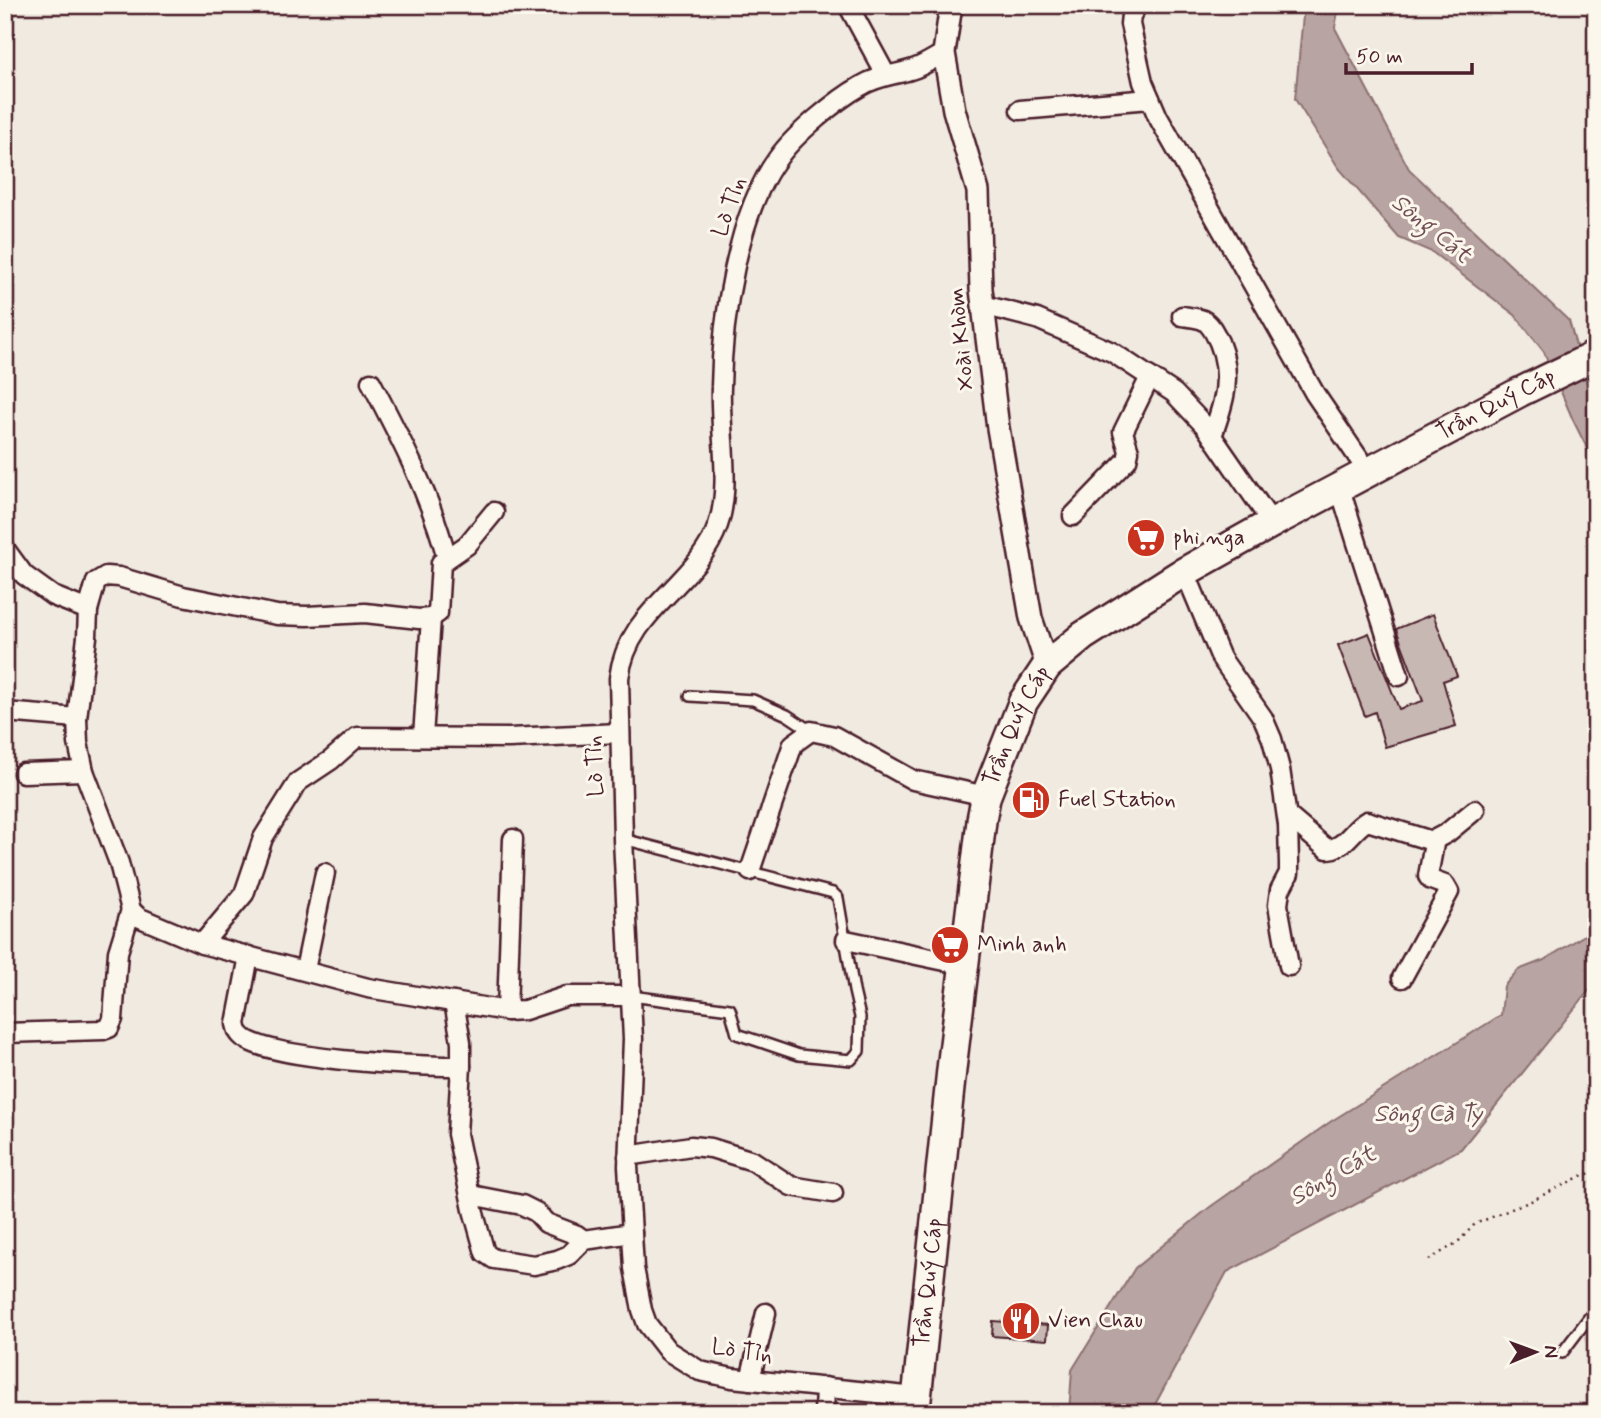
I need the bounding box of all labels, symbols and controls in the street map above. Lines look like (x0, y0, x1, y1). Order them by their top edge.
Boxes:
scale bar (1346, 32, 1472, 76)
text: 50 m (1356, 43, 1403, 71)
street label: Lò Tỉn (705, 173, 755, 241)
water label: Sông Cát (1383, 187, 1479, 274)
street label: Xoài Khòm (942, 286, 982, 392)
street label: Trần Quý Cáp (1431, 362, 1561, 448)
supermarket icon: phi nga (1125, 517, 1167, 559)
place label: phi nga (1173, 523, 1245, 553)
street label: Trần Quý Cáp (976, 660, 1058, 791)
street label: Lò Tỉn (580, 735, 612, 797)
fuel station icon: Fuel Station (1010, 779, 1052, 821)
place label: Fuel Station (1058, 785, 1176, 815)
supermarket icon: Minh anh (929, 924, 971, 966)
place label: Minh anh (977, 930, 1067, 960)
water label: Sông Cà Ty (1374, 1099, 1484, 1133)
water label: Sông Cát (1284, 1138, 1385, 1216)
street label: Trần Quý Cáp (907, 1216, 951, 1349)
restaurant icon: Vien Chau (1000, 1300, 1042, 1342)
place label: Vien Chau (1048, 1306, 1143, 1336)
north arrow (1500, 1316, 1570, 1386)
street label: Lò Tỉn (709, 1332, 775, 1372)
text: N (1538, 1345, 1563, 1358)

